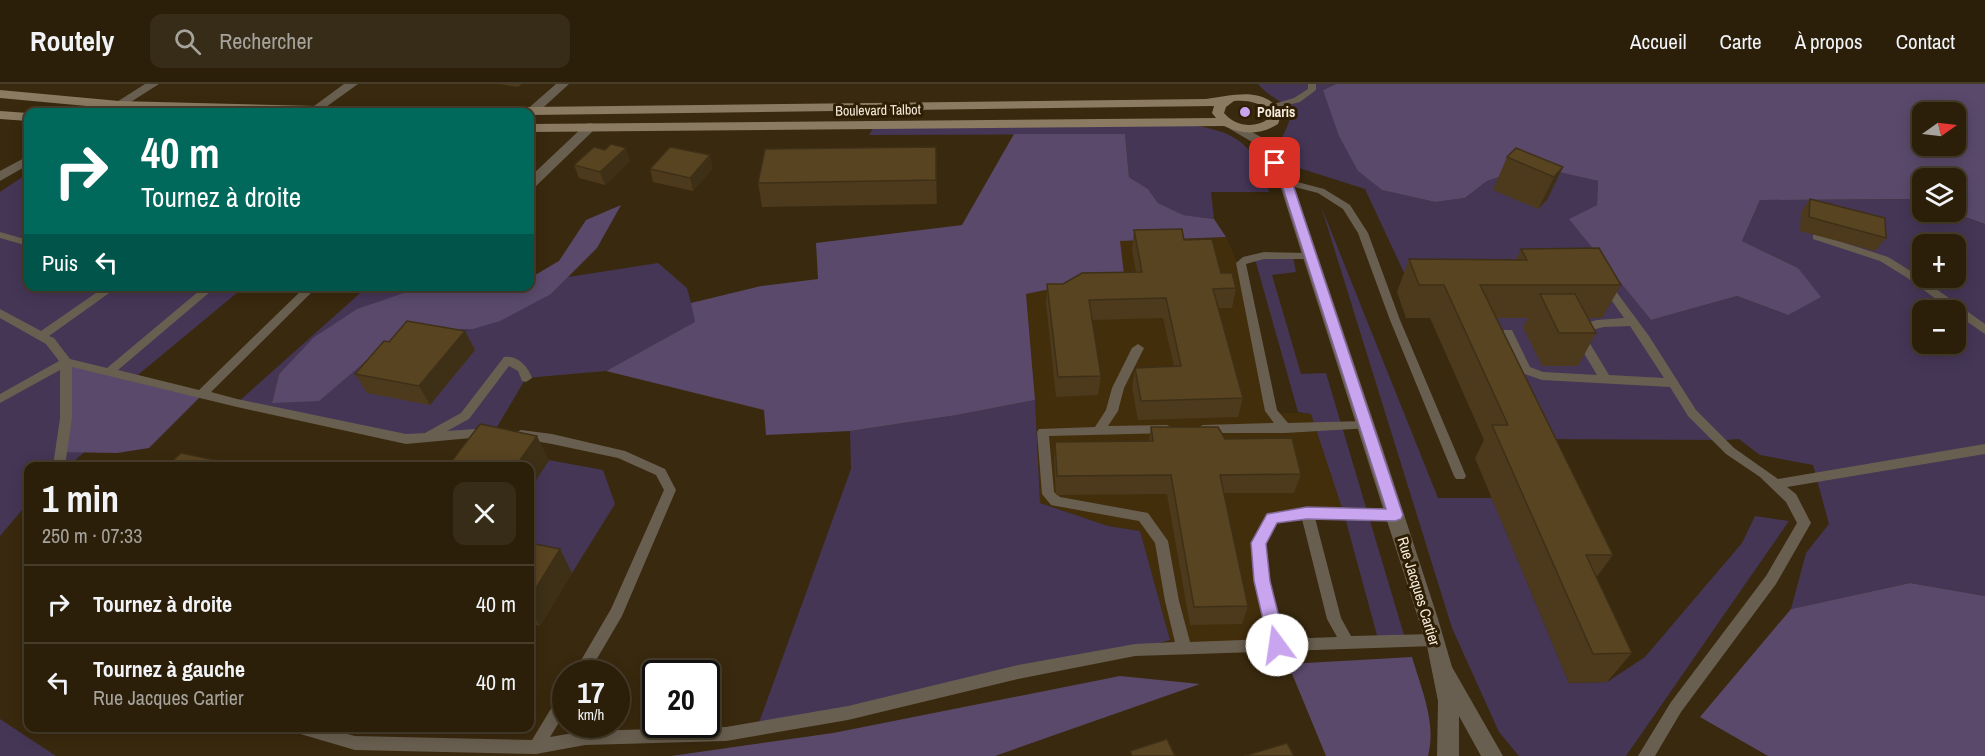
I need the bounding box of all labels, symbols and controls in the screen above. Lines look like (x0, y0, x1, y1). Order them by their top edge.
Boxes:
search box (150, 14, 570, 68)
text: Routely (30, 22, 114, 60)
icon: search (171, 25, 204, 58)
text: Rechercher (219, 26, 312, 56)
text: Accueil (1630, 27, 1687, 56)
text: Carte (1720, 27, 1762, 56)
text: À propos (1795, 27, 1863, 56)
text: Contact (1896, 27, 1955, 56)
street label: Boulevard Talbot (835, 100, 921, 120)
north arrow (1912, 102, 1966, 156)
map controls (1912, 102, 1966, 354)
place label: Polaris (1257, 103, 1295, 121)
marker: Polaris (1238, 105, 1252, 119)
text: 40 m (141, 125, 220, 181)
icon: right (42, 132, 120, 210)
pin (1249, 137, 1300, 188)
icon: arrive (1258, 146, 1291, 179)
button: layers (1912, 168, 1966, 222)
text: Tournez à droite (141, 179, 301, 215)
button: + (1912, 234, 1966, 288)
icon: left (90, 246, 123, 279)
text: Puis (42, 248, 78, 278)
button: − (1912, 300, 1966, 354)
text: 1 min (42, 475, 119, 523)
button: close (453, 482, 516, 545)
text: 250 m · 07:33 (42, 522, 142, 549)
street label: Rue Jacques Cartier (1392, 534, 1446, 648)
icon: right (42, 588, 75, 621)
text: Tournez à droite (93, 589, 232, 619)
text: 40 m (476, 589, 516, 619)
position arrow (1245, 613, 1309, 677)
text: Tournez à gauche (93, 654, 245, 684)
speed limit sign: 20 (642, 660, 720, 738)
icon: left (42, 666, 75, 699)
text: 40 m (476, 667, 516, 697)
text: 17 (577, 672, 605, 712)
text: Rue Jacques Cartier (93, 684, 243, 711)
text: km/h (578, 704, 604, 725)

